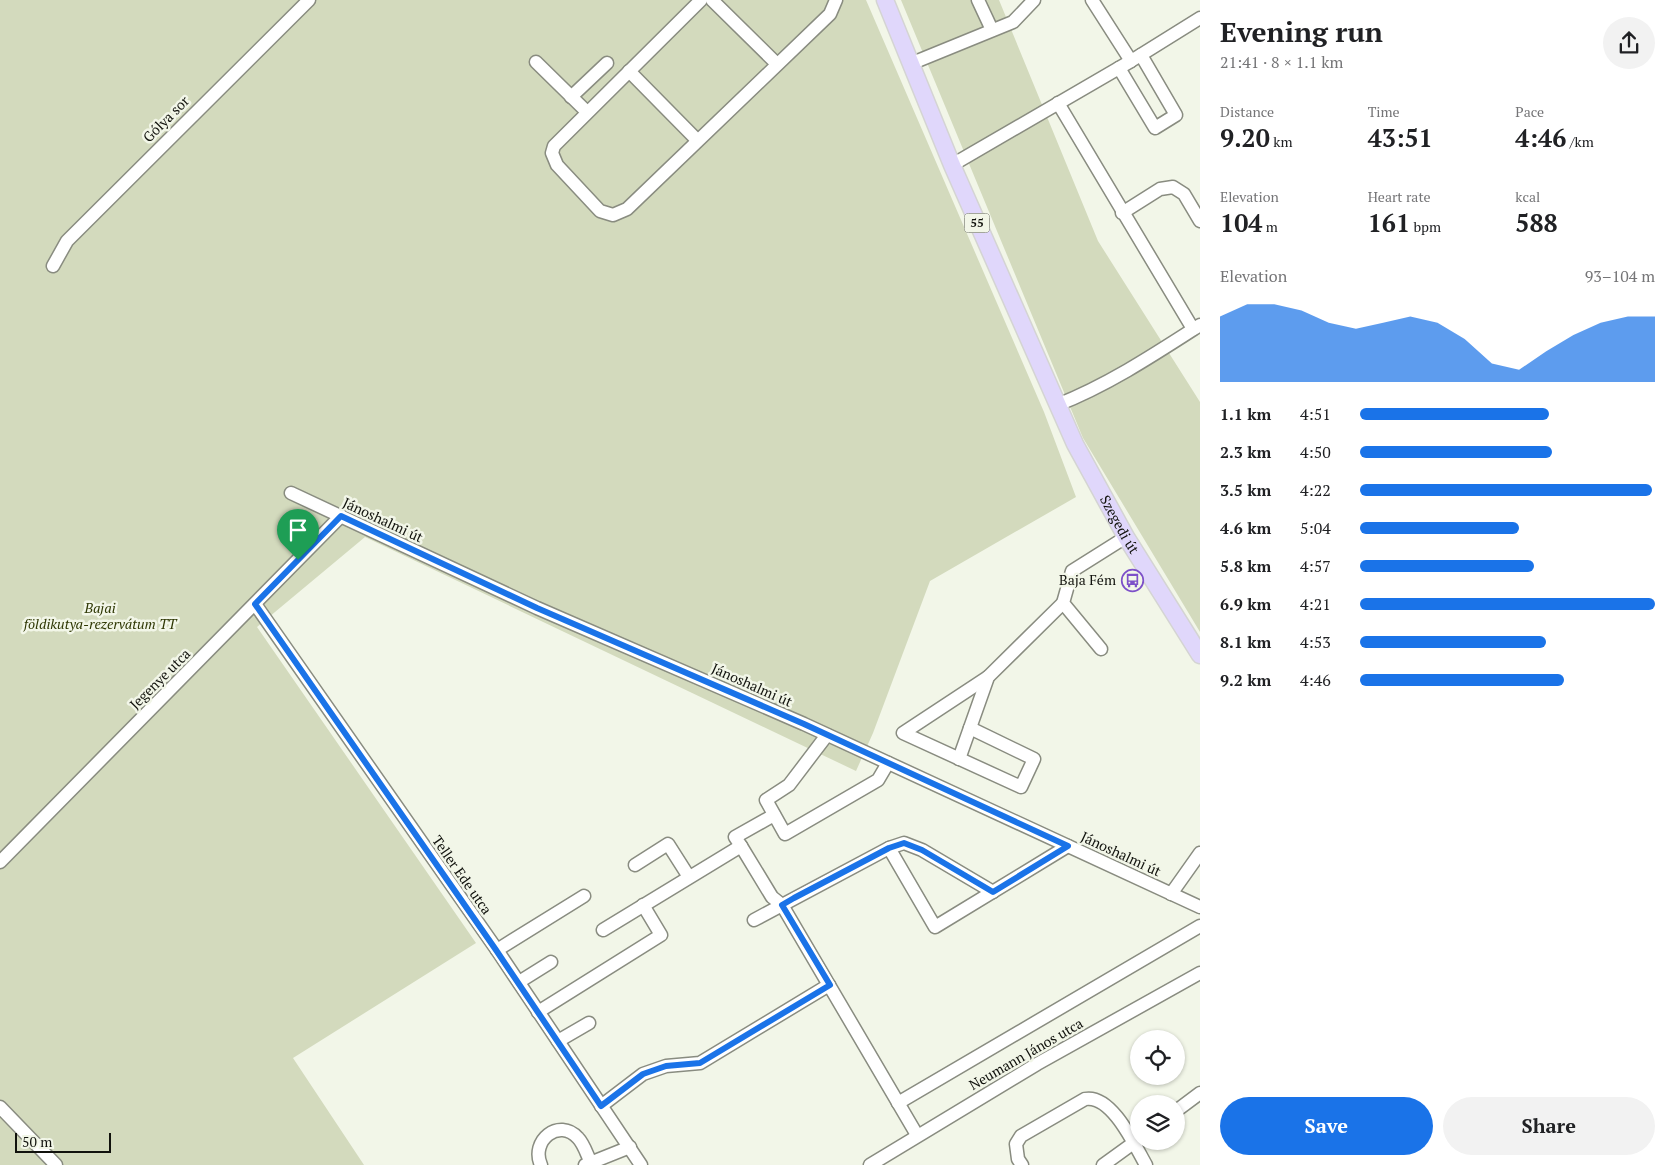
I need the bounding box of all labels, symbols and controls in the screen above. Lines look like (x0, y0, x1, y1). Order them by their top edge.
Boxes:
text: Evening run (1220, 13, 1383, 50)
button: share (1603, 17, 1655, 69)
text: 21:41 · 8 × 1.1 km (1220, 51, 1343, 73)
street label: Gólya sor (138, 91, 193, 146)
text: Distance (1220, 102, 1274, 121)
text: Time (1368, 102, 1400, 121)
text: Pace (1515, 102, 1544, 121)
text: 9.20 (1220, 121, 1270, 154)
text: 43:51 (1368, 121, 1433, 154)
text: 4:46 (1515, 121, 1566, 154)
text: km (1270, 132, 1293, 151)
text: /km (1566, 132, 1594, 151)
text: Elevation (1220, 187, 1279, 206)
text: Heart rate (1368, 187, 1431, 206)
text: kcal (1515, 187, 1540, 206)
text: 104 (1220, 206, 1262, 239)
text: 161 (1368, 206, 1410, 239)
text: 588 (1515, 206, 1558, 239)
road number: 55 (964, 214, 990, 232)
text: m (1262, 217, 1278, 236)
text: bpm (1410, 217, 1441, 236)
text: Elevation (1220, 265, 1287, 287)
text: 93–104 m (1585, 265, 1655, 287)
text: 1.1 km (1220, 403, 1271, 425)
text: 4:51 (1300, 403, 1331, 425)
text: 2.3 km (1220, 441, 1271, 463)
text: 4:50 (1300, 441, 1331, 463)
text: 3.5 km (1220, 479, 1271, 501)
text: 4:22 (1300, 479, 1331, 501)
street label: Szegedi út (1096, 492, 1145, 558)
street label: Jánoshalmi út (340, 493, 427, 547)
pin (277, 509, 319, 560)
icon: arrive (284, 516, 312, 544)
text: 4.6 km (1220, 517, 1271, 539)
text: 5:04 (1300, 517, 1331, 539)
text: 5.8 km (1220, 555, 1271, 577)
text: 4:57 (1300, 555, 1331, 577)
bus stop icon: Baja Fém (1120, 568, 1144, 592)
place label: Baja Fém (1059, 570, 1116, 589)
text: 6.9 km (1220, 593, 1271, 615)
text: 4:21 (1300, 593, 1331, 615)
park label: Bajai földikutya-rezervátum TT (23, 598, 178, 633)
text: 8.1 km (1220, 631, 1271, 653)
text: 4:53 (1300, 631, 1331, 653)
street label: Jegenye utca (125, 644, 194, 713)
street label: Jánoshalmi út (709, 658, 796, 711)
text: 9.2 km (1220, 669, 1271, 691)
text: 4:46 (1300, 669, 1331, 691)
street label: Jánoshalmi út (1078, 827, 1165, 881)
street label: Teller Ede utca (428, 831, 497, 918)
street label: Neumann János utca (965, 1013, 1086, 1094)
map controls (1130, 1030, 1185, 1150)
button: locate (1130, 1030, 1185, 1085)
button: layers (1130, 1095, 1185, 1150)
button: Save (1220, 1097, 1433, 1155)
button: Share (1443, 1097, 1655, 1155)
scale bar (15, 1130, 111, 1153)
text: 50 m (22, 1132, 52, 1151)

